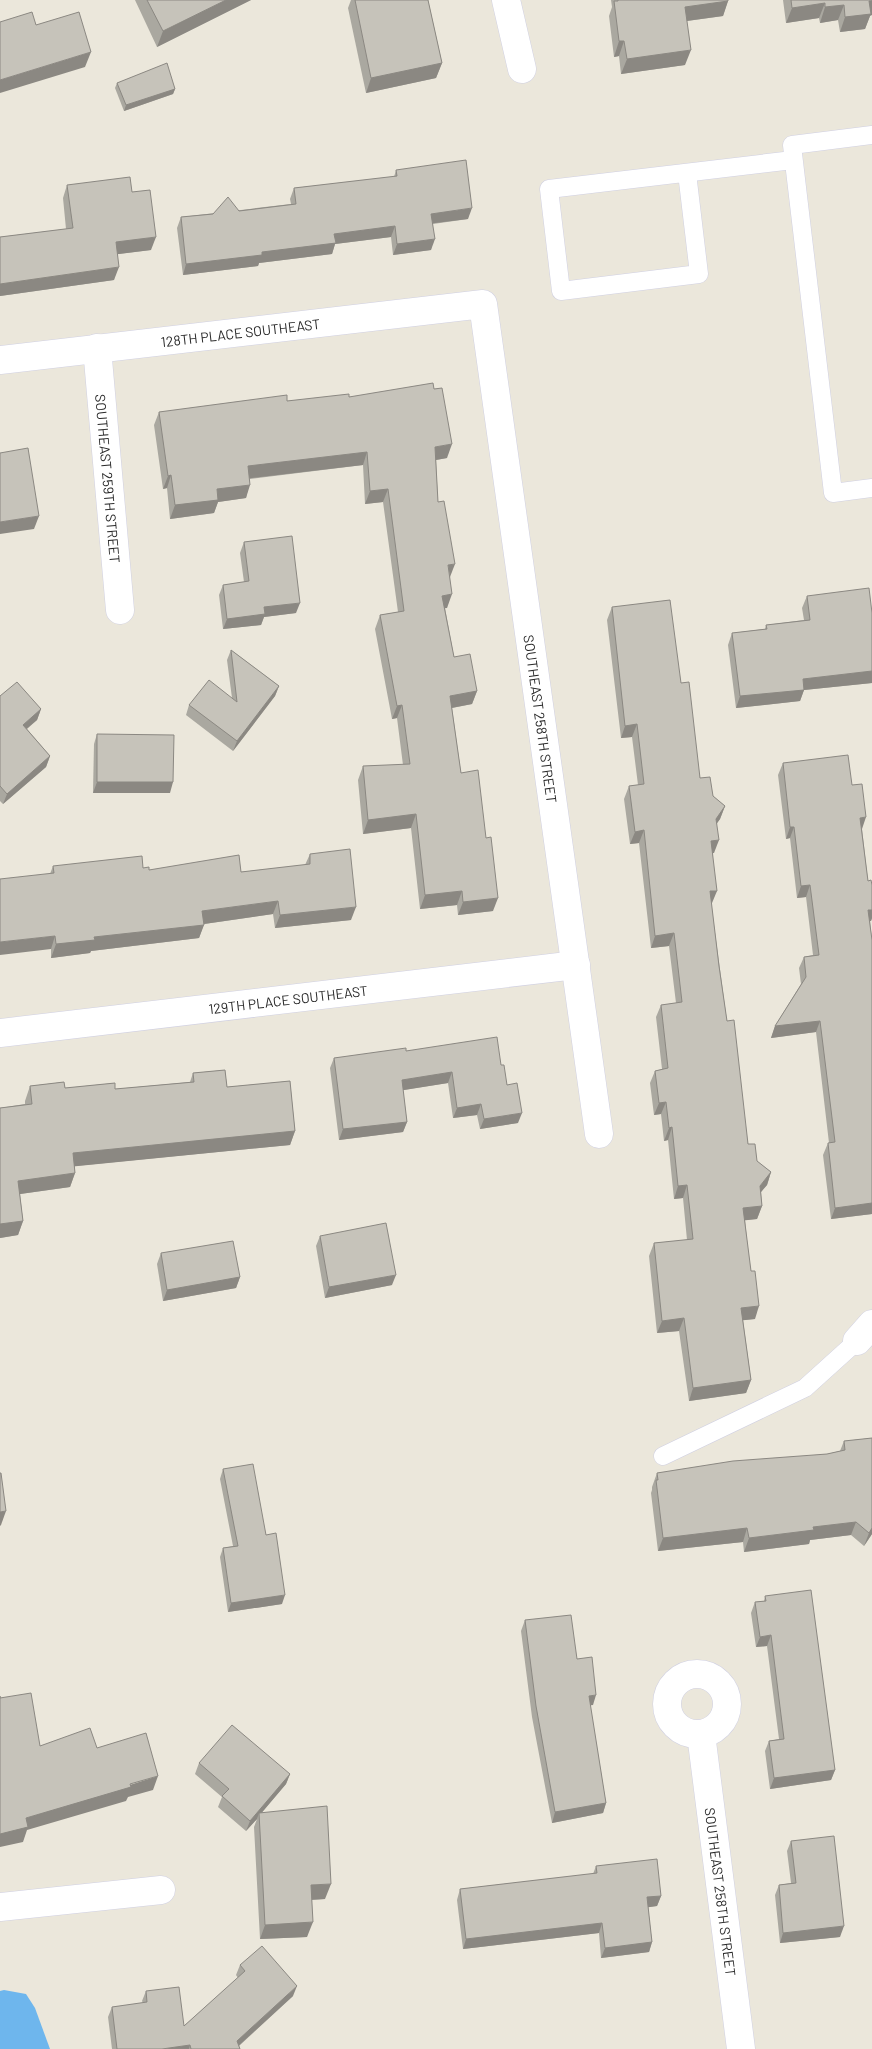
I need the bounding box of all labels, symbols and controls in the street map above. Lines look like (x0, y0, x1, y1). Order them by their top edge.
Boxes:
street label: 128TH PLACE SOUTHEAST (160, 314, 321, 350)
street label: SOUTHEAST 259TH STREET (93, 393, 124, 564)
street label: SOUTHEAST 258TH STREET (521, 634, 561, 804)
street label: 129TH PLACE SOUTHEAST (208, 981, 369, 1017)
street label: SOUTHEAST 258TH STREET (702, 1807, 740, 1977)

